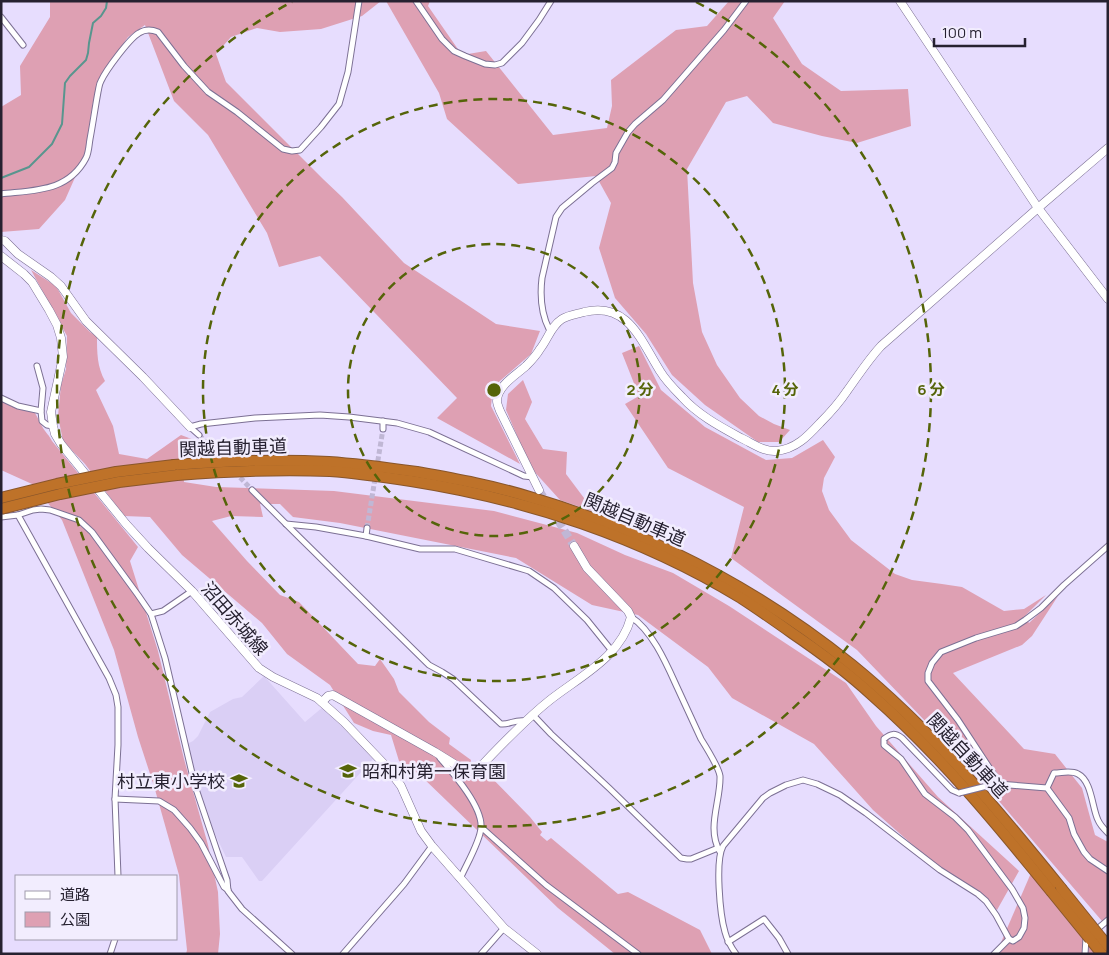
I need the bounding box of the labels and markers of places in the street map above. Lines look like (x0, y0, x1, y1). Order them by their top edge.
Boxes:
centre of rings (485, 381, 503, 399)
place label: 昭和村第一保育園 (362, 759, 506, 783)
school or university icon: 昭和村第一保育園 (338, 761, 358, 781)
place label: 村立東小学校 (117, 769, 225, 793)
school or university icon: 村立東小学校 (229, 771, 249, 791)

